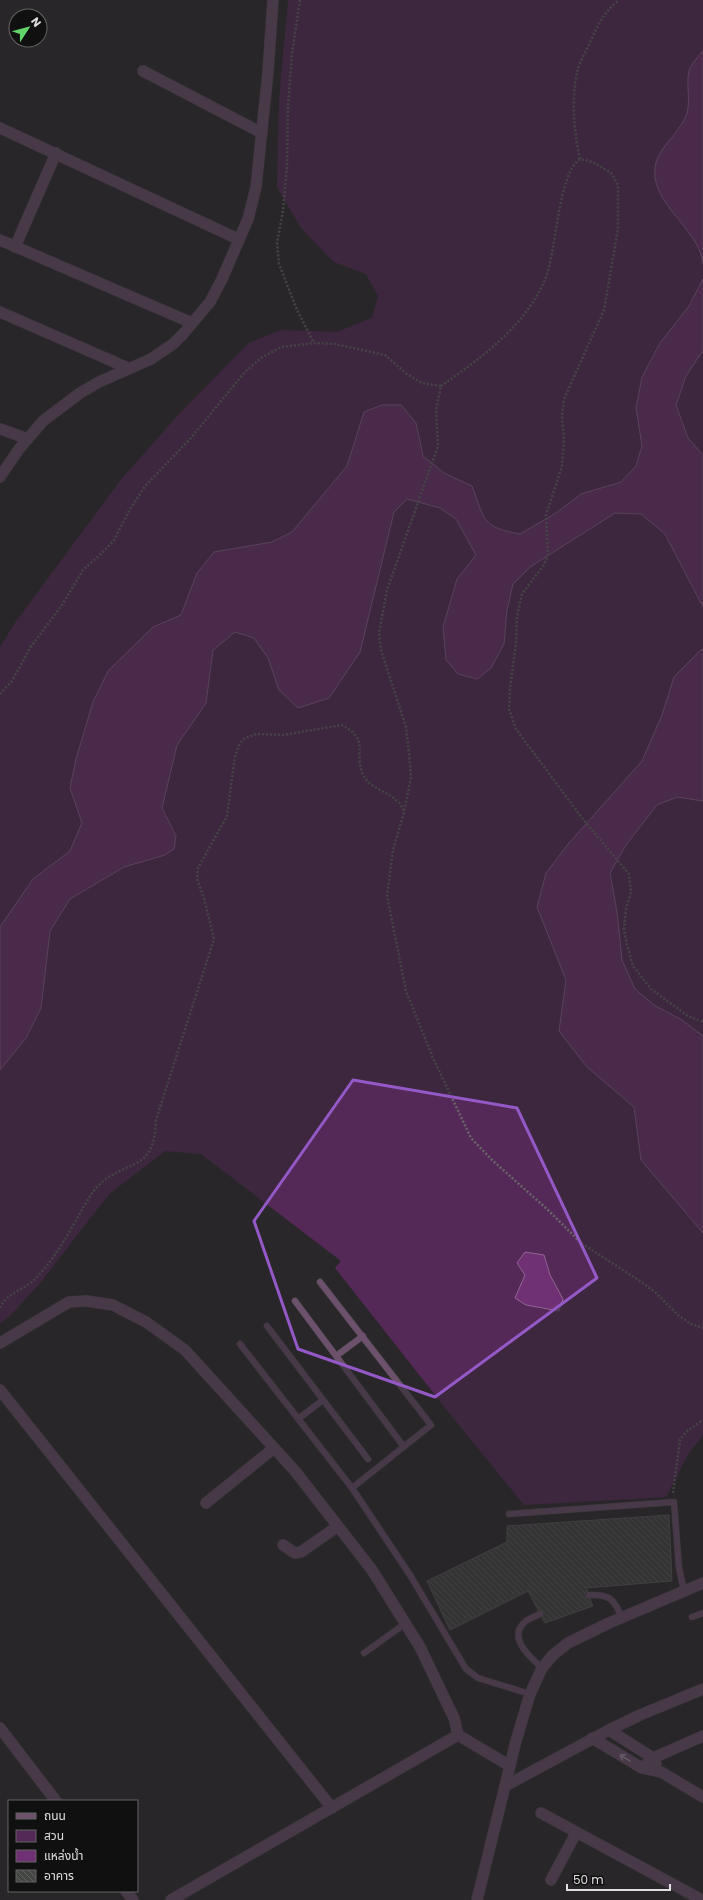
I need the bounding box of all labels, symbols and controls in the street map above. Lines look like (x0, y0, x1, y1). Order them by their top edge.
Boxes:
north arrow (8, 8, 48, 48)
text: N (27, 14, 45, 30)
one-way arrow (619, 1754, 631, 1762)
legend (8, 1800, 138, 1892)
text: ถนน (44, 1807, 66, 1824)
text: สวน (44, 1827, 64, 1844)
text: แหล่งน้ำ (44, 1847, 83, 1864)
scale bar (567, 1866, 670, 1892)
text: อาคาร (44, 1867, 74, 1884)
text: 50 m (573, 1871, 604, 1888)

